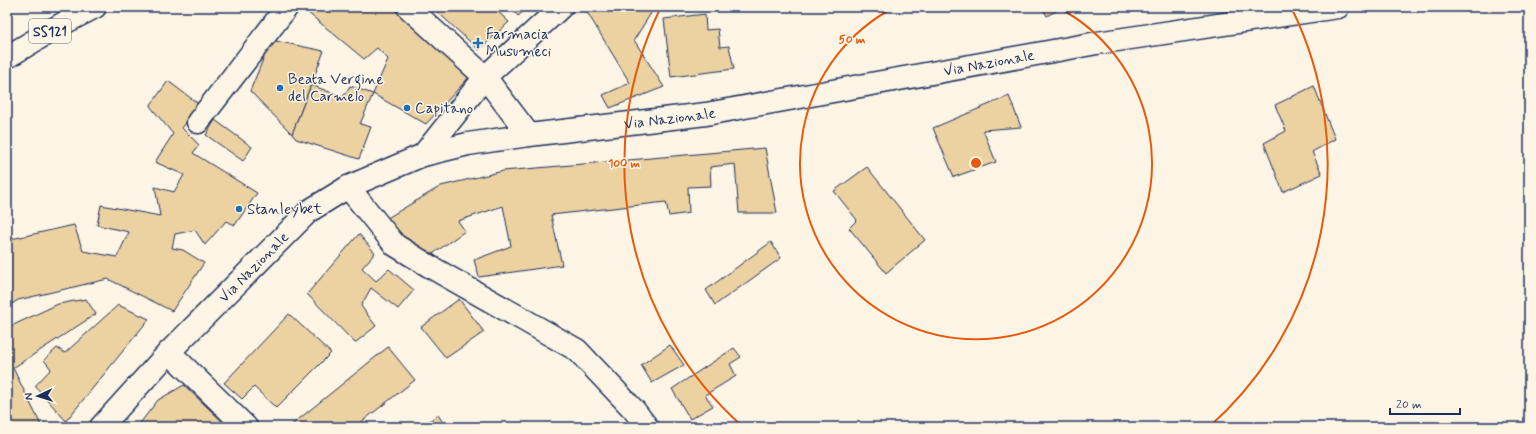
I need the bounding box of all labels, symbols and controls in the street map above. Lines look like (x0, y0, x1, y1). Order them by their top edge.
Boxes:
road number: SS121 (29, 19, 71, 43)
place label: Farmacia Musumeci (486, 25, 551, 62)
text: 50 m (839, 32, 866, 48)
marker: Farmacia Musumeci (473, 38, 483, 48)
street label: Via Nazionale (942, 46, 1036, 82)
place label: Beata Vergine del Carmelo (288, 70, 383, 107)
marker: Beata Vergine del Carmelo (275, 83, 285, 93)
place label: Capitano (415, 99, 473, 119)
marker: Capitano (402, 103, 412, 113)
street label: Via Nazionale (623, 103, 717, 135)
text: 100 m (608, 156, 641, 172)
centre of rings (969, 156, 983, 170)
place label: Stanleybet (247, 200, 322, 220)
marker: Stanleybet (234, 204, 244, 214)
street label: Via Nazionale (215, 228, 294, 307)
north arrow (18, 376, 58, 416)
scale bar (1390, 390, 1460, 416)
text: N (22, 392, 36, 401)
text: 20 m (1396, 397, 1422, 413)

